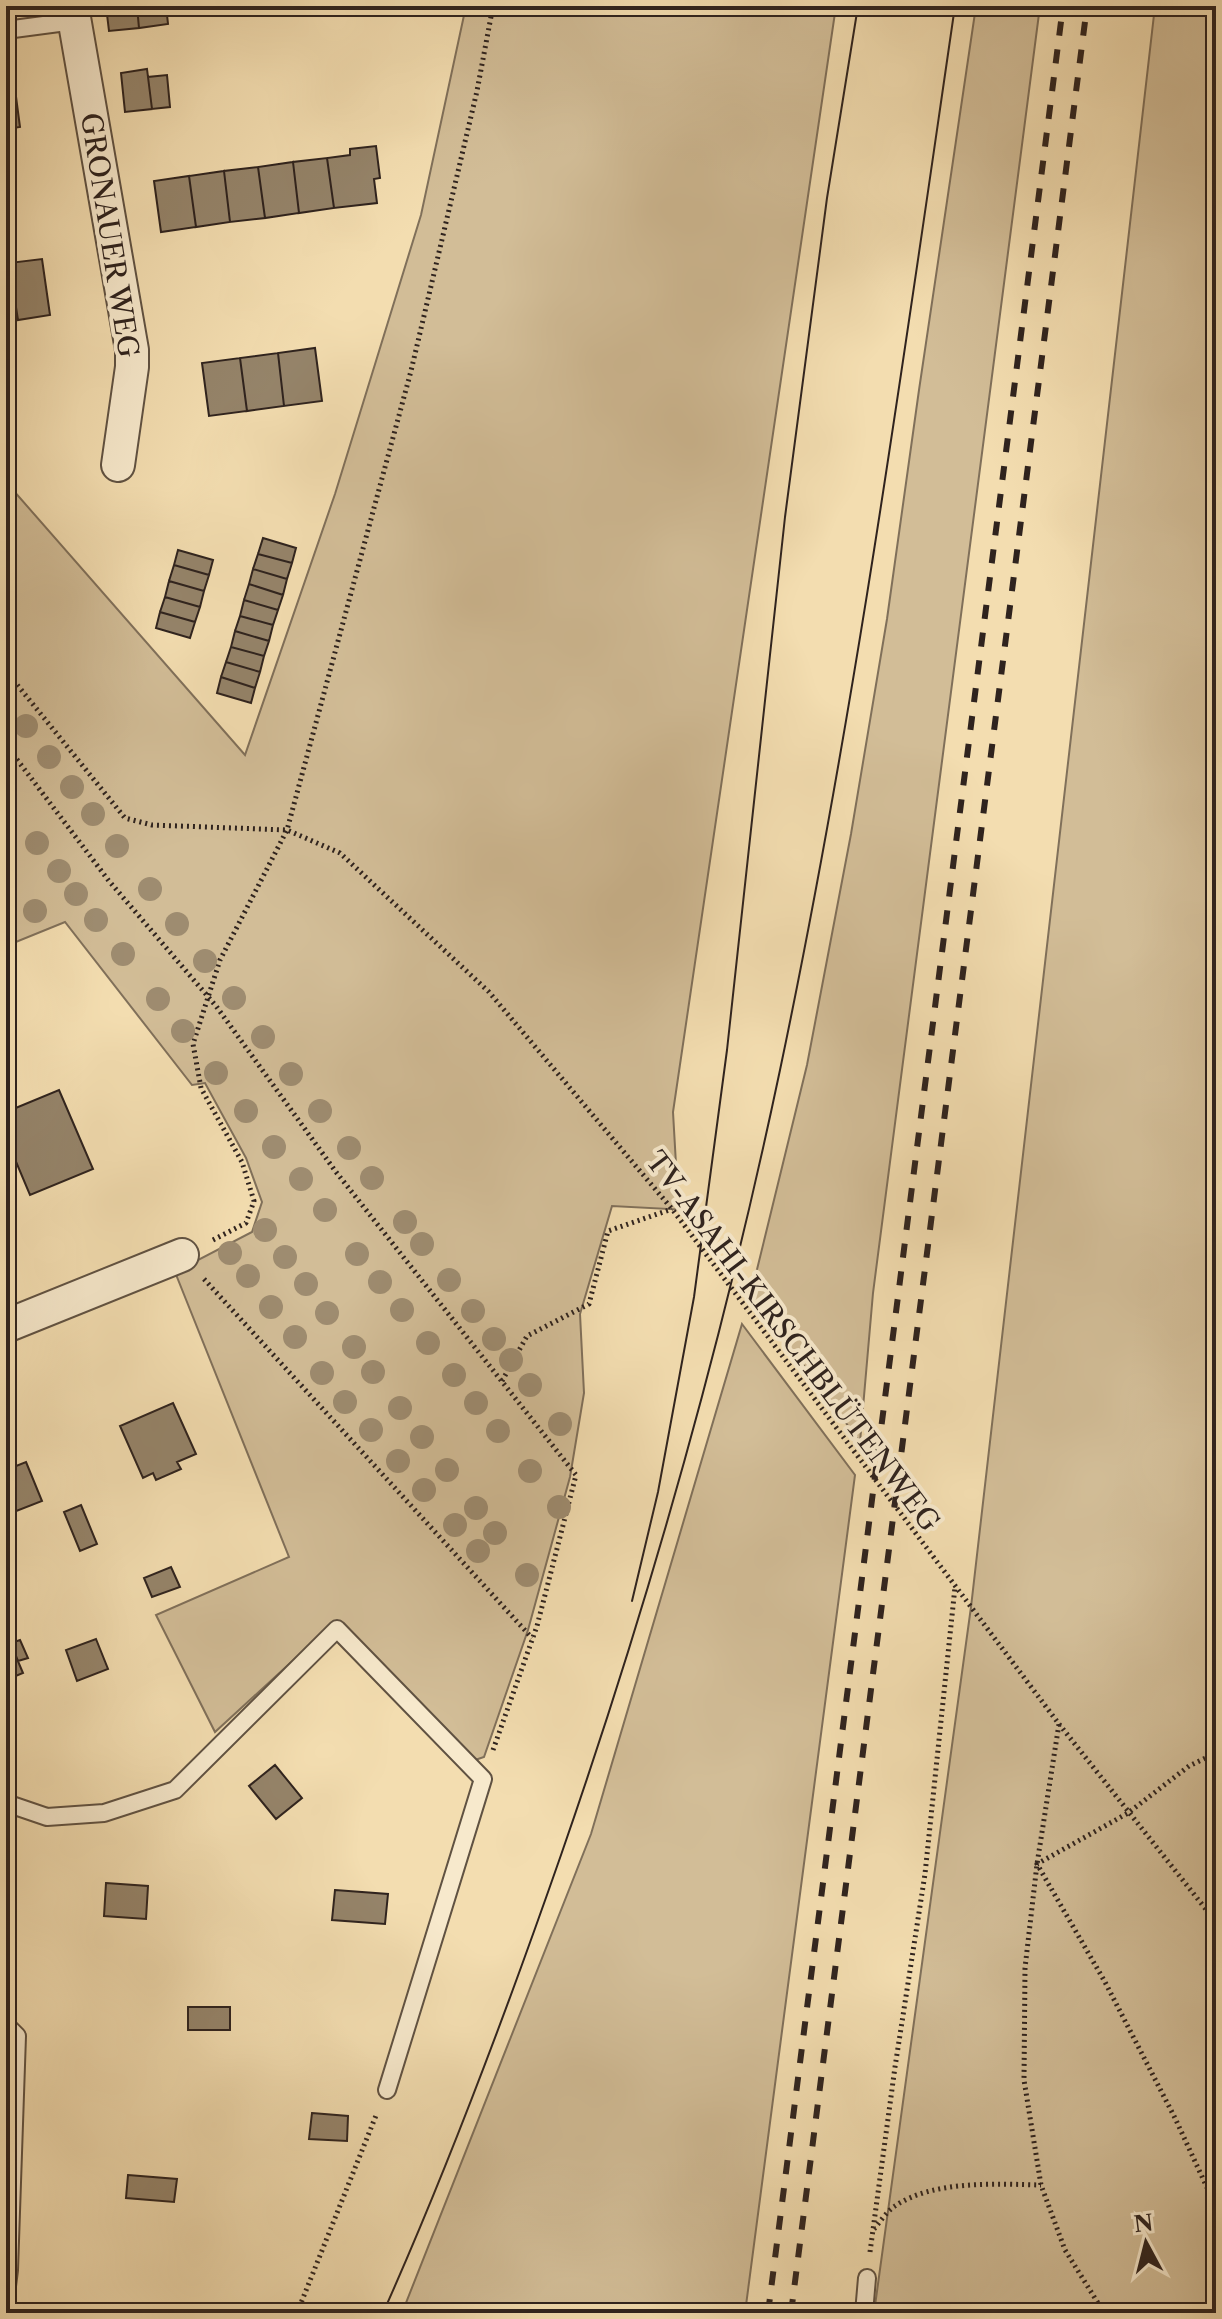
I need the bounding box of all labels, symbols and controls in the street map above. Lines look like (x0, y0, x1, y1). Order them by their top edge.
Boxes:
street label: GRONAUER WEG (74, 110, 146, 360)
street label: TV-ASAHI-KIRSCHBLÜTENWEG (639, 1144, 947, 1538)
north arrow (1106, 2203, 1186, 2283)
text: N (1132, 2209, 1155, 2238)

